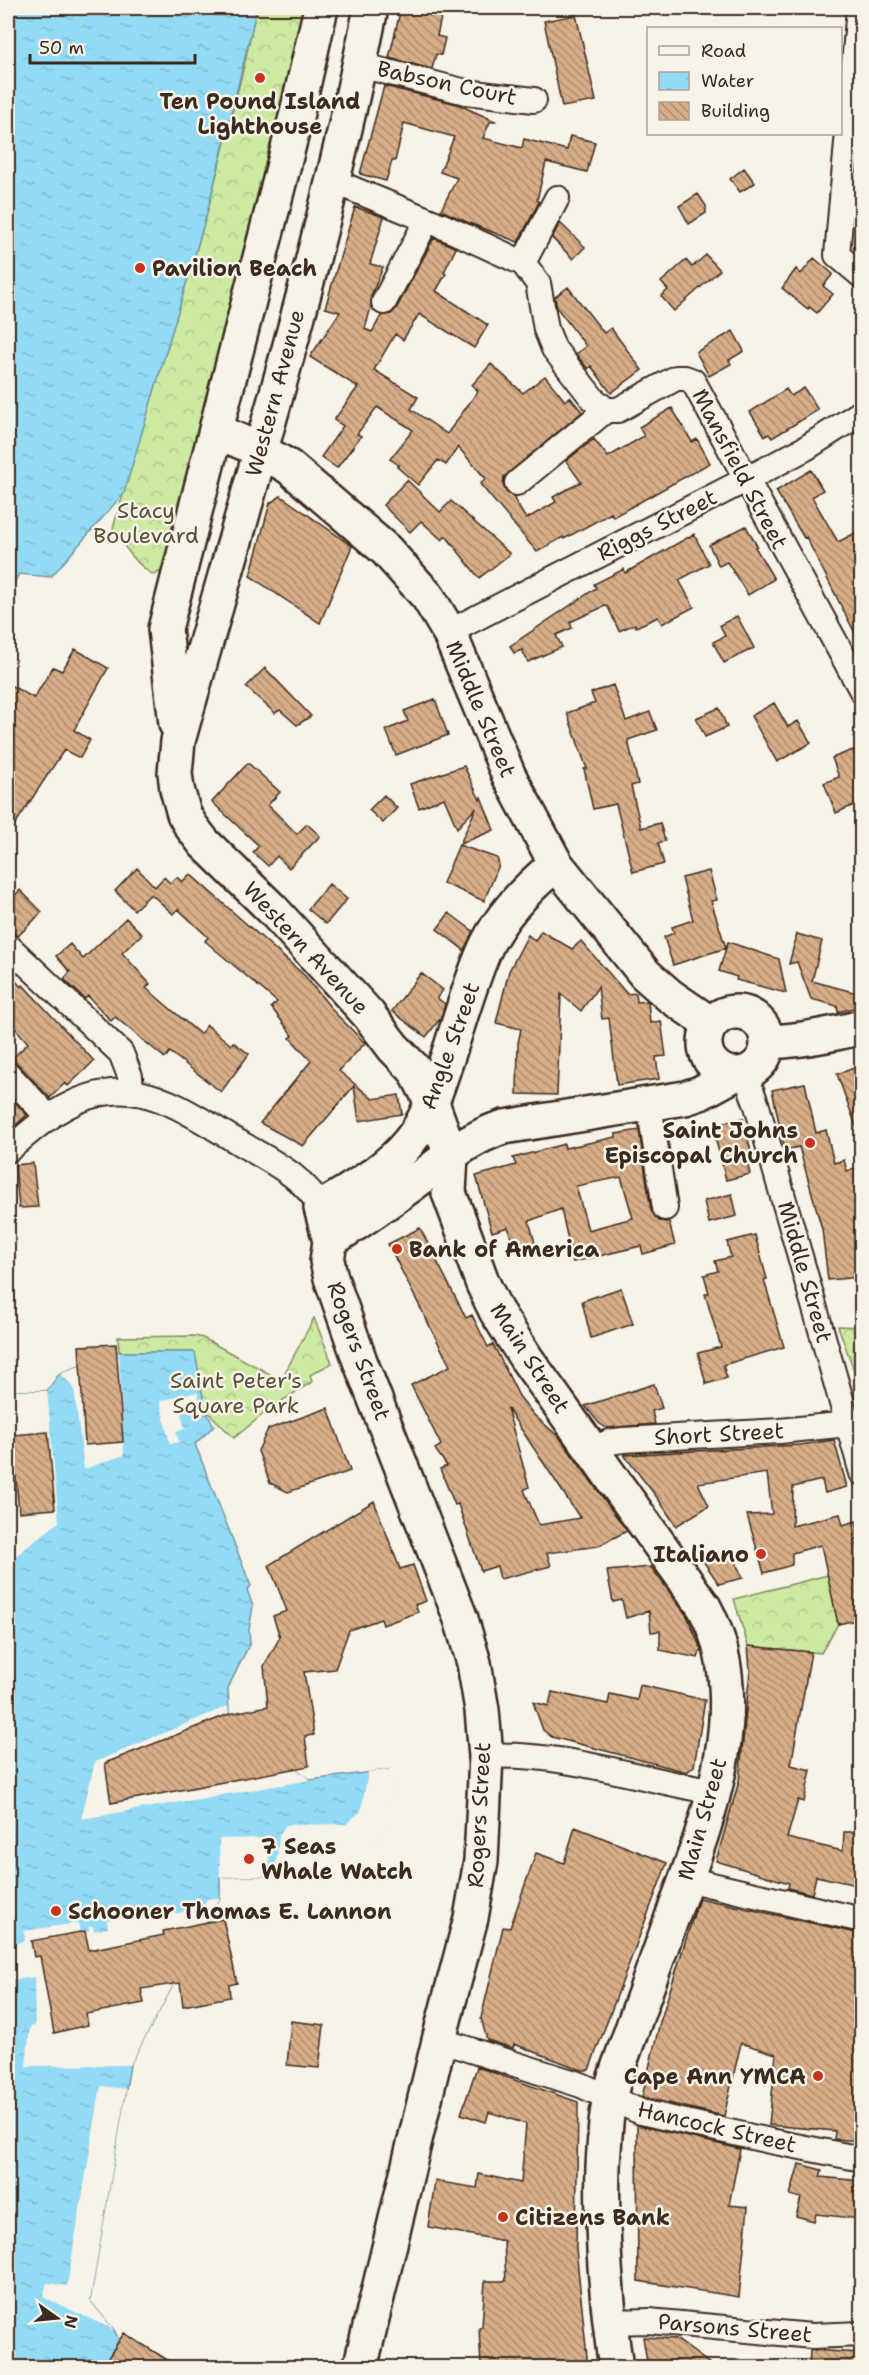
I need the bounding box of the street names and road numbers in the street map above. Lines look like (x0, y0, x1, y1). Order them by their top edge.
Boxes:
street label: Babson Court (374, 54, 520, 112)
street label: Western Avenue (239, 306, 311, 480)
street label: Mansfield Street (685, 384, 795, 554)
street label: Riggs Street (592, 482, 722, 568)
street label: Middle Street (439, 636, 523, 782)
street label: Western Avenue (237, 875, 375, 1021)
street label: Angle Street (414, 978, 486, 1114)
street label: Middle Street (771, 1198, 839, 1346)
street label: Rogers Street (320, 1278, 398, 1424)
street label: Main Street (483, 1297, 577, 1419)
street label: Short Street (653, 1416, 785, 1452)
street label: Rogers Street (461, 1741, 497, 1889)
street label: Main Street (671, 1754, 733, 1884)
street label: Hancock Street (635, 2095, 799, 2159)
street label: Parsons Street (657, 2307, 813, 2349)

